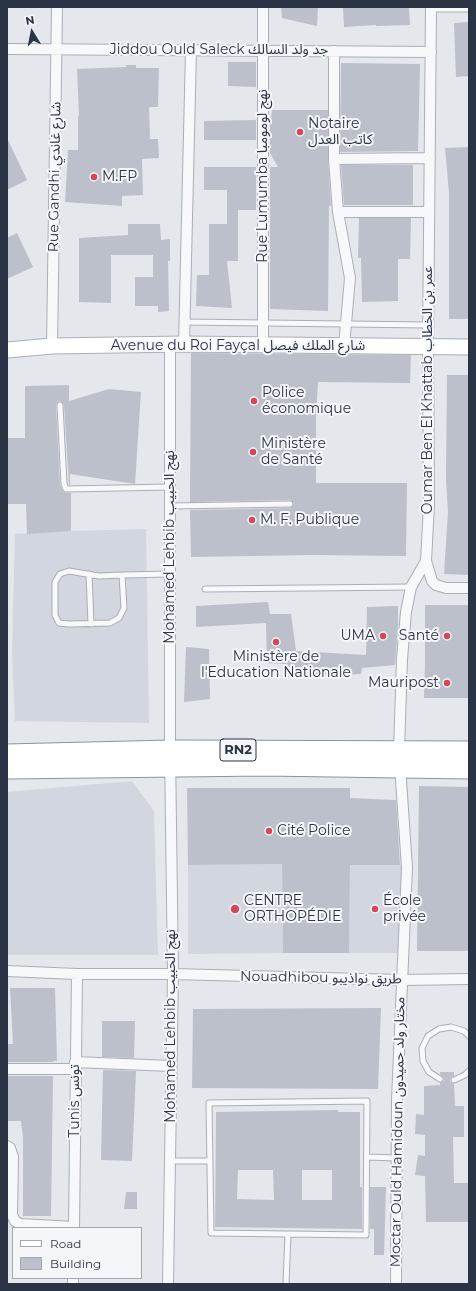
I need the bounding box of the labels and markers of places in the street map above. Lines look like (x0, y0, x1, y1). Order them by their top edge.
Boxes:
place label: Notaire كاتب العدل (308, 116, 372, 148)
marker: Notaire كاتب العدل (295, 127, 305, 137)
place label: M.FP (102, 169, 137, 185)
marker: M.FP (89, 172, 99, 182)
place label: Police économique (262, 385, 351, 418)
marker: Police économique (249, 396, 259, 406)
place label: Ministère de Santé (261, 436, 326, 468)
marker: Ministère de Santé (248, 447, 258, 457)
place label: M. F. Publique (260, 512, 359, 528)
marker: M. F. Publique (247, 515, 257, 525)
place label: UMA (341, 628, 375, 644)
place label: Santé (399, 628, 439, 644)
marker: UMA (378, 631, 388, 641)
marker: Santé (442, 631, 452, 641)
marker: Ministère de l'Education Nationale (271, 637, 281, 647)
place label: Ministère de l'Education Nationale (201, 649, 351, 682)
place label: Mauripost (368, 675, 439, 691)
marker: Mauripost (442, 678, 452, 688)
place label: Cité Police (277, 823, 351, 839)
marker: Cité Police (264, 826, 274, 836)
place label: CENTRE ORTHOPÉDIE (244, 893, 341, 926)
place label: École privée (383, 893, 426, 926)
marker: CENTRE ORTHOPÉDIE (229, 903, 241, 915)
marker: École privée (370, 904, 380, 914)

